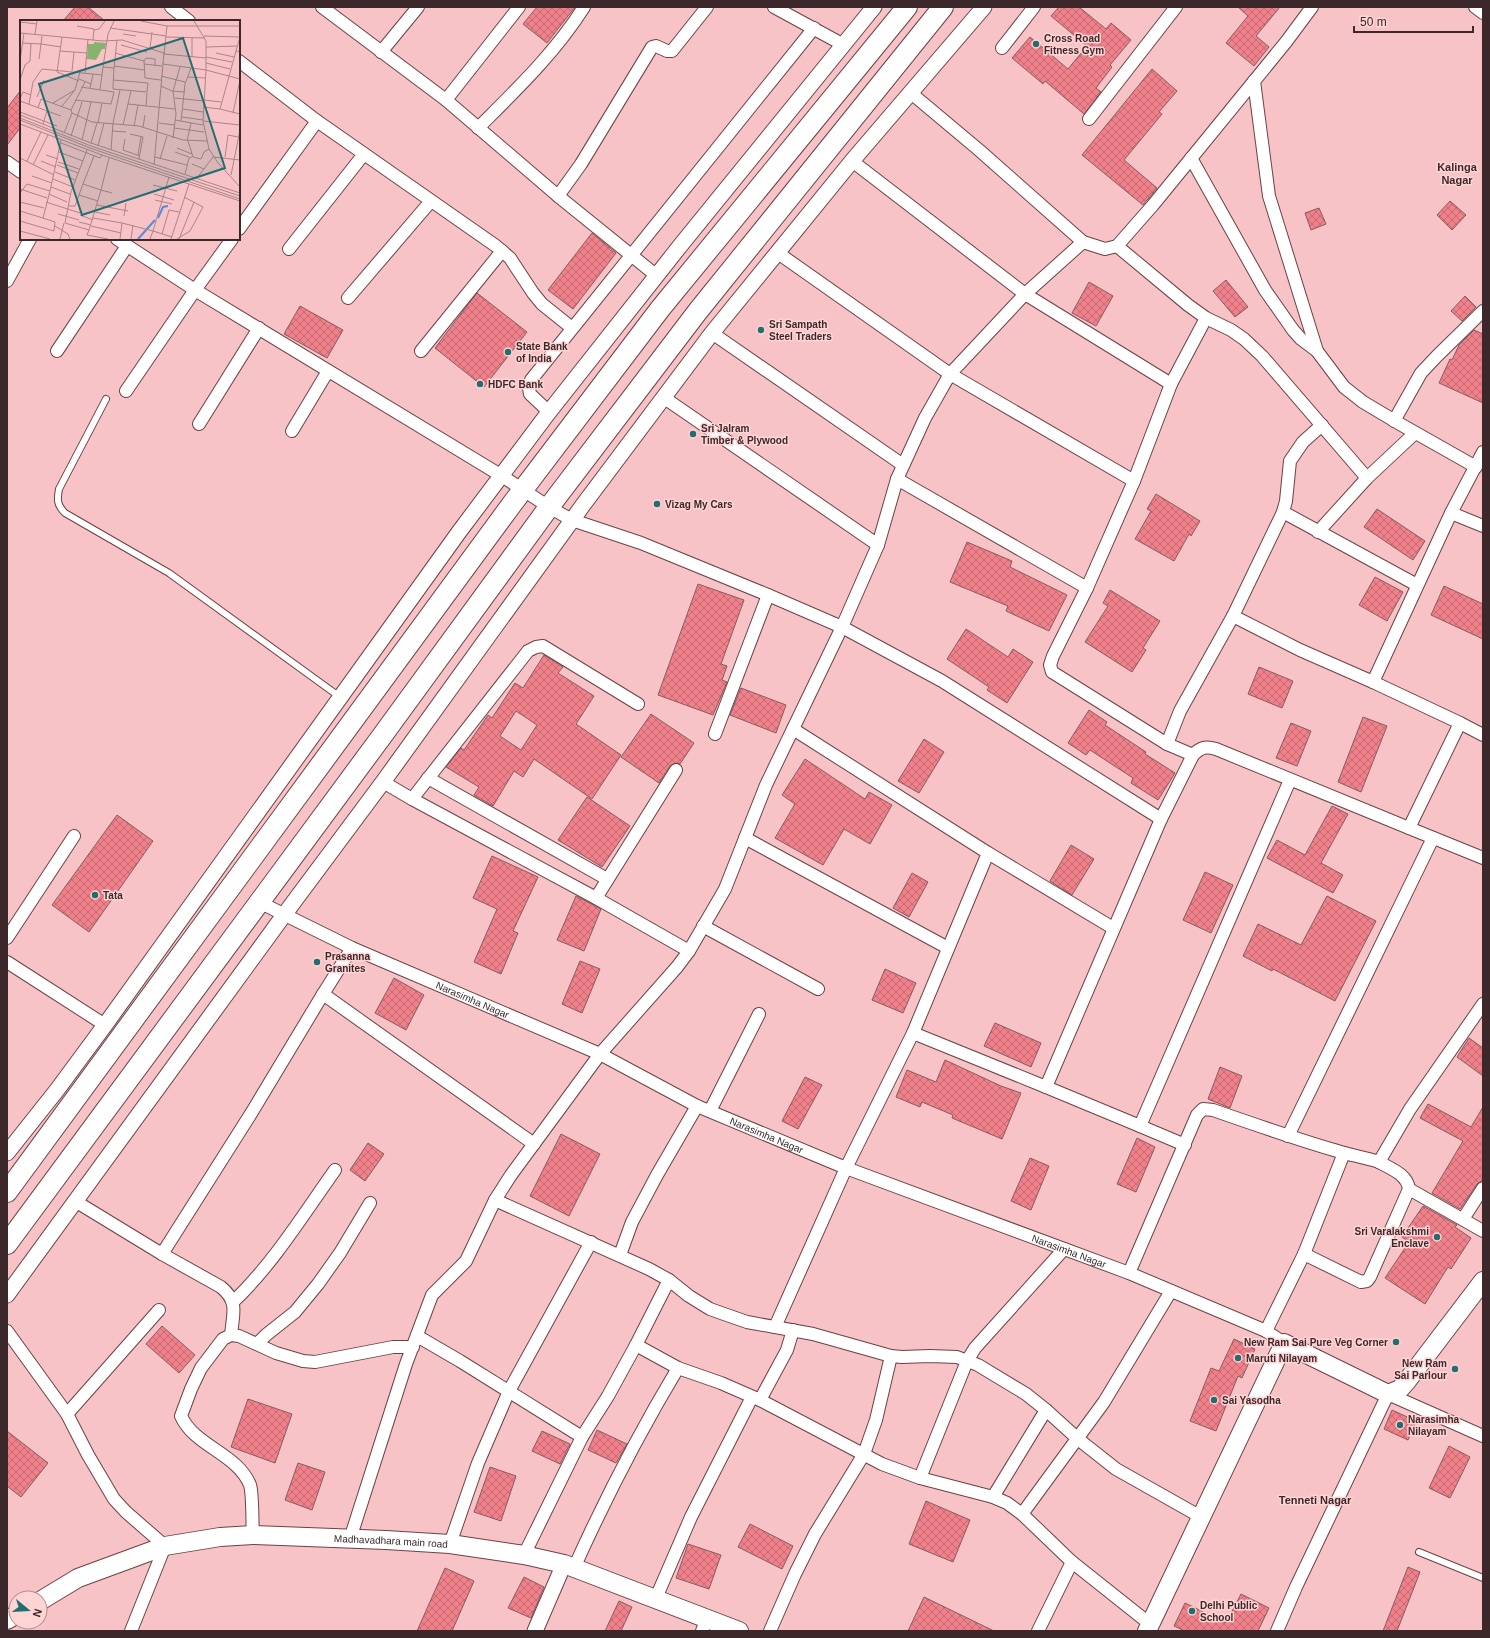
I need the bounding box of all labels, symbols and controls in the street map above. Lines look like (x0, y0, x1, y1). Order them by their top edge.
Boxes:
scale bar (1354, 8, 1473, 34)
text: 50 m (1360, 15, 1387, 29)
inset map (20, 20, 240, 240)
place label: Cross Road Fitness Gym (1044, 33, 1104, 56)
marker: Cross Road Fitness Gym (1031, 39, 1041, 49)
district label: Kalinga Nagar (1437, 161, 1478, 186)
place label: Sri Sampath Steel Traders (769, 319, 832, 342)
marker: Sri Sampath Steel Traders (756, 325, 766, 335)
place label: State Bank of India (516, 341, 568, 364)
marker: State Bank of India (503, 347, 513, 357)
marker: HDFC Bank (475, 379, 485, 389)
place label: HDFC Bank (488, 379, 543, 390)
place label: Sri Jalram Timber & Plywood (701, 423, 788, 446)
marker: Sri Jalram Timber & Plywood (688, 429, 698, 439)
marker: Vizag My Cars (652, 499, 662, 509)
place label: Vizag My Cars (665, 499, 733, 510)
marker: Tata (90, 890, 100, 900)
place label: Tata (103, 890, 123, 901)
place label: Prasanna Granites (325, 951, 370, 974)
marker: Prasanna Granites (312, 957, 322, 967)
street label: Narasimha Nagar (434, 980, 511, 1021)
street label: Narasimha Nagar (728, 1115, 805, 1156)
place label: Sri Varalakshmi Enclave (1355, 1226, 1429, 1249)
street label: Narasimha Nagar (1030, 1232, 1108, 1270)
marker: Sri Varalakshmi Enclave (1432, 1232, 1442, 1242)
place label: New Ram Sai Pure Veg Corner (1244, 1337, 1388, 1348)
marker: New Ram Sai Pure Veg Corner (1391, 1337, 1401, 1347)
marker: Maruti Nilayam (1233, 1353, 1243, 1363)
place label: Maruti Nilayam (1246, 1353, 1317, 1364)
place label: New Ram Sai Parlour (1394, 1358, 1447, 1381)
marker: New Ram Sai Parlour (1450, 1364, 1460, 1374)
marker: Sai Yasodha (1209, 1395, 1219, 1405)
place label: Sai Yasodha (1222, 1395, 1281, 1406)
place label: Narasimha Nilayam (1408, 1414, 1460, 1437)
marker: Narasimha Nilayam (1395, 1420, 1405, 1430)
district label: Tenneti Nagar (1279, 1494, 1352, 1506)
street label: Madhavadhara main road (334, 1533, 448, 1550)
north arrow (8, 1590, 48, 1630)
place label: Delhi Public School (1200, 1600, 1258, 1623)
marker: Delhi Public School (1187, 1606, 1197, 1616)
text: N (31, 1607, 44, 1619)

